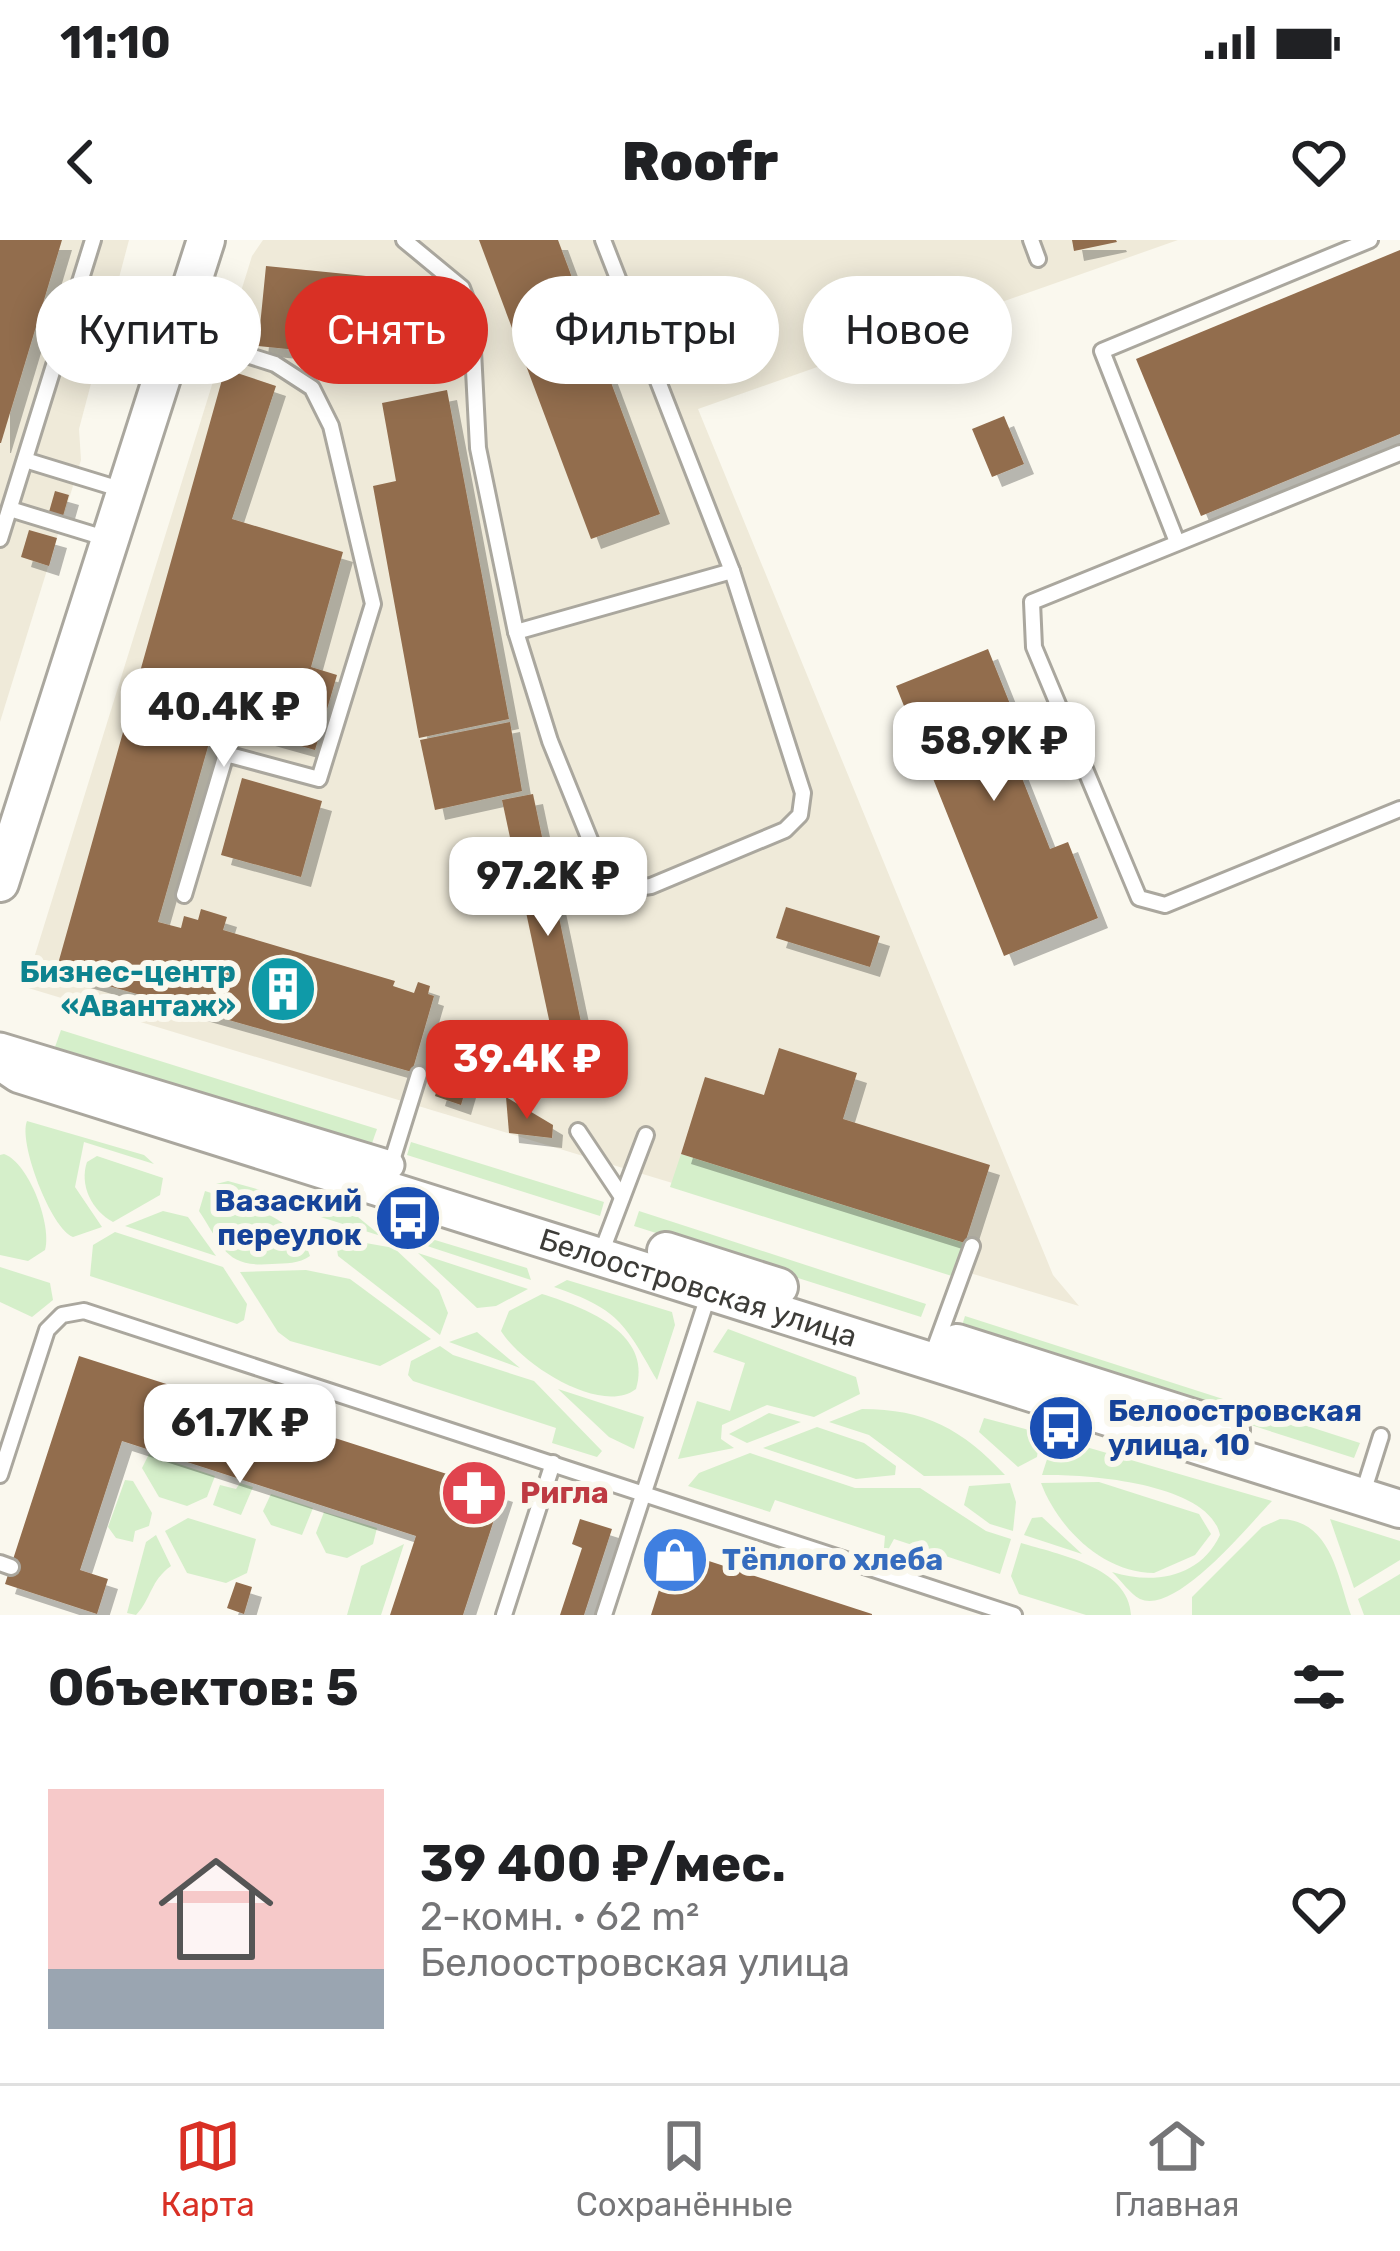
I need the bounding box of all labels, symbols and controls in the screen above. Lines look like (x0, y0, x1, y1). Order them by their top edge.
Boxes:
text: 11:10 (60, 16, 171, 69)
icon: back (48, 129, 114, 195)
icon: heart (1286, 129, 1352, 195)
text: Roofr (622, 130, 778, 194)
chip: Купить (36, 276, 261, 384)
chip: Снять (285, 276, 488, 384)
chip: Фильтры (512, 276, 779, 384)
chip: Новое (803, 276, 1012, 384)
pin: 40.4K ₽ (113, 668, 335, 770)
text: 40.4K ₽ (148, 684, 300, 730)
pin: 58.9K ₽ (883, 702, 1105, 804)
text: 58.9K ₽ (920, 718, 1068, 764)
pin: 97.2K ₽ (437, 837, 659, 939)
text: 97.2K ₽ (476, 853, 620, 899)
place label: Бизнес-центр «Авантаж» (20, 954, 236, 1024)
building icon: Бизнес-центр «Авантаж» (248, 954, 318, 1024)
pin: 39.4K ₽ (416, 1020, 638, 1122)
text: 39.4K ₽ (453, 1036, 601, 1082)
place label: Вазаский переулок (215, 1183, 362, 1253)
bus stop icon: Вазаский переулок (373, 1183, 443, 1253)
street label: Белоостровская улица (535, 1221, 861, 1355)
pin: 61.7K ₽ (129, 1384, 351, 1486)
bus stop icon: Белоостровская улица, 10 (1026, 1393, 1096, 1463)
place label: Белоостровская улица, 10 (1108, 1393, 1362, 1463)
text: 61.7K ₽ (171, 1400, 309, 1446)
pharmacy icon: Ригла (439, 1458, 509, 1528)
place label: Ригла (520, 1475, 609, 1511)
shop icon: Тёплого хлеба (640, 1525, 710, 1595)
place label: Тёплого хлеба (722, 1542, 943, 1578)
icon: filters (1286, 1654, 1352, 1720)
text: Объектов: 5 (48, 1657, 359, 1718)
text: 39 400 ₽/мес. (420, 1833, 786, 1894)
icon: home (144, 1837, 288, 1981)
icon: heart (1286, 1876, 1352, 1942)
text: 2-комн. · 62 m² (420, 1894, 699, 1940)
text: Белоостровская улица (420, 1940, 850, 1986)
tab: Карта (161, 2113, 255, 2224)
tab: Сохранённые (576, 2113, 793, 2224)
tab: Главная (1114, 2113, 1239, 2224)

